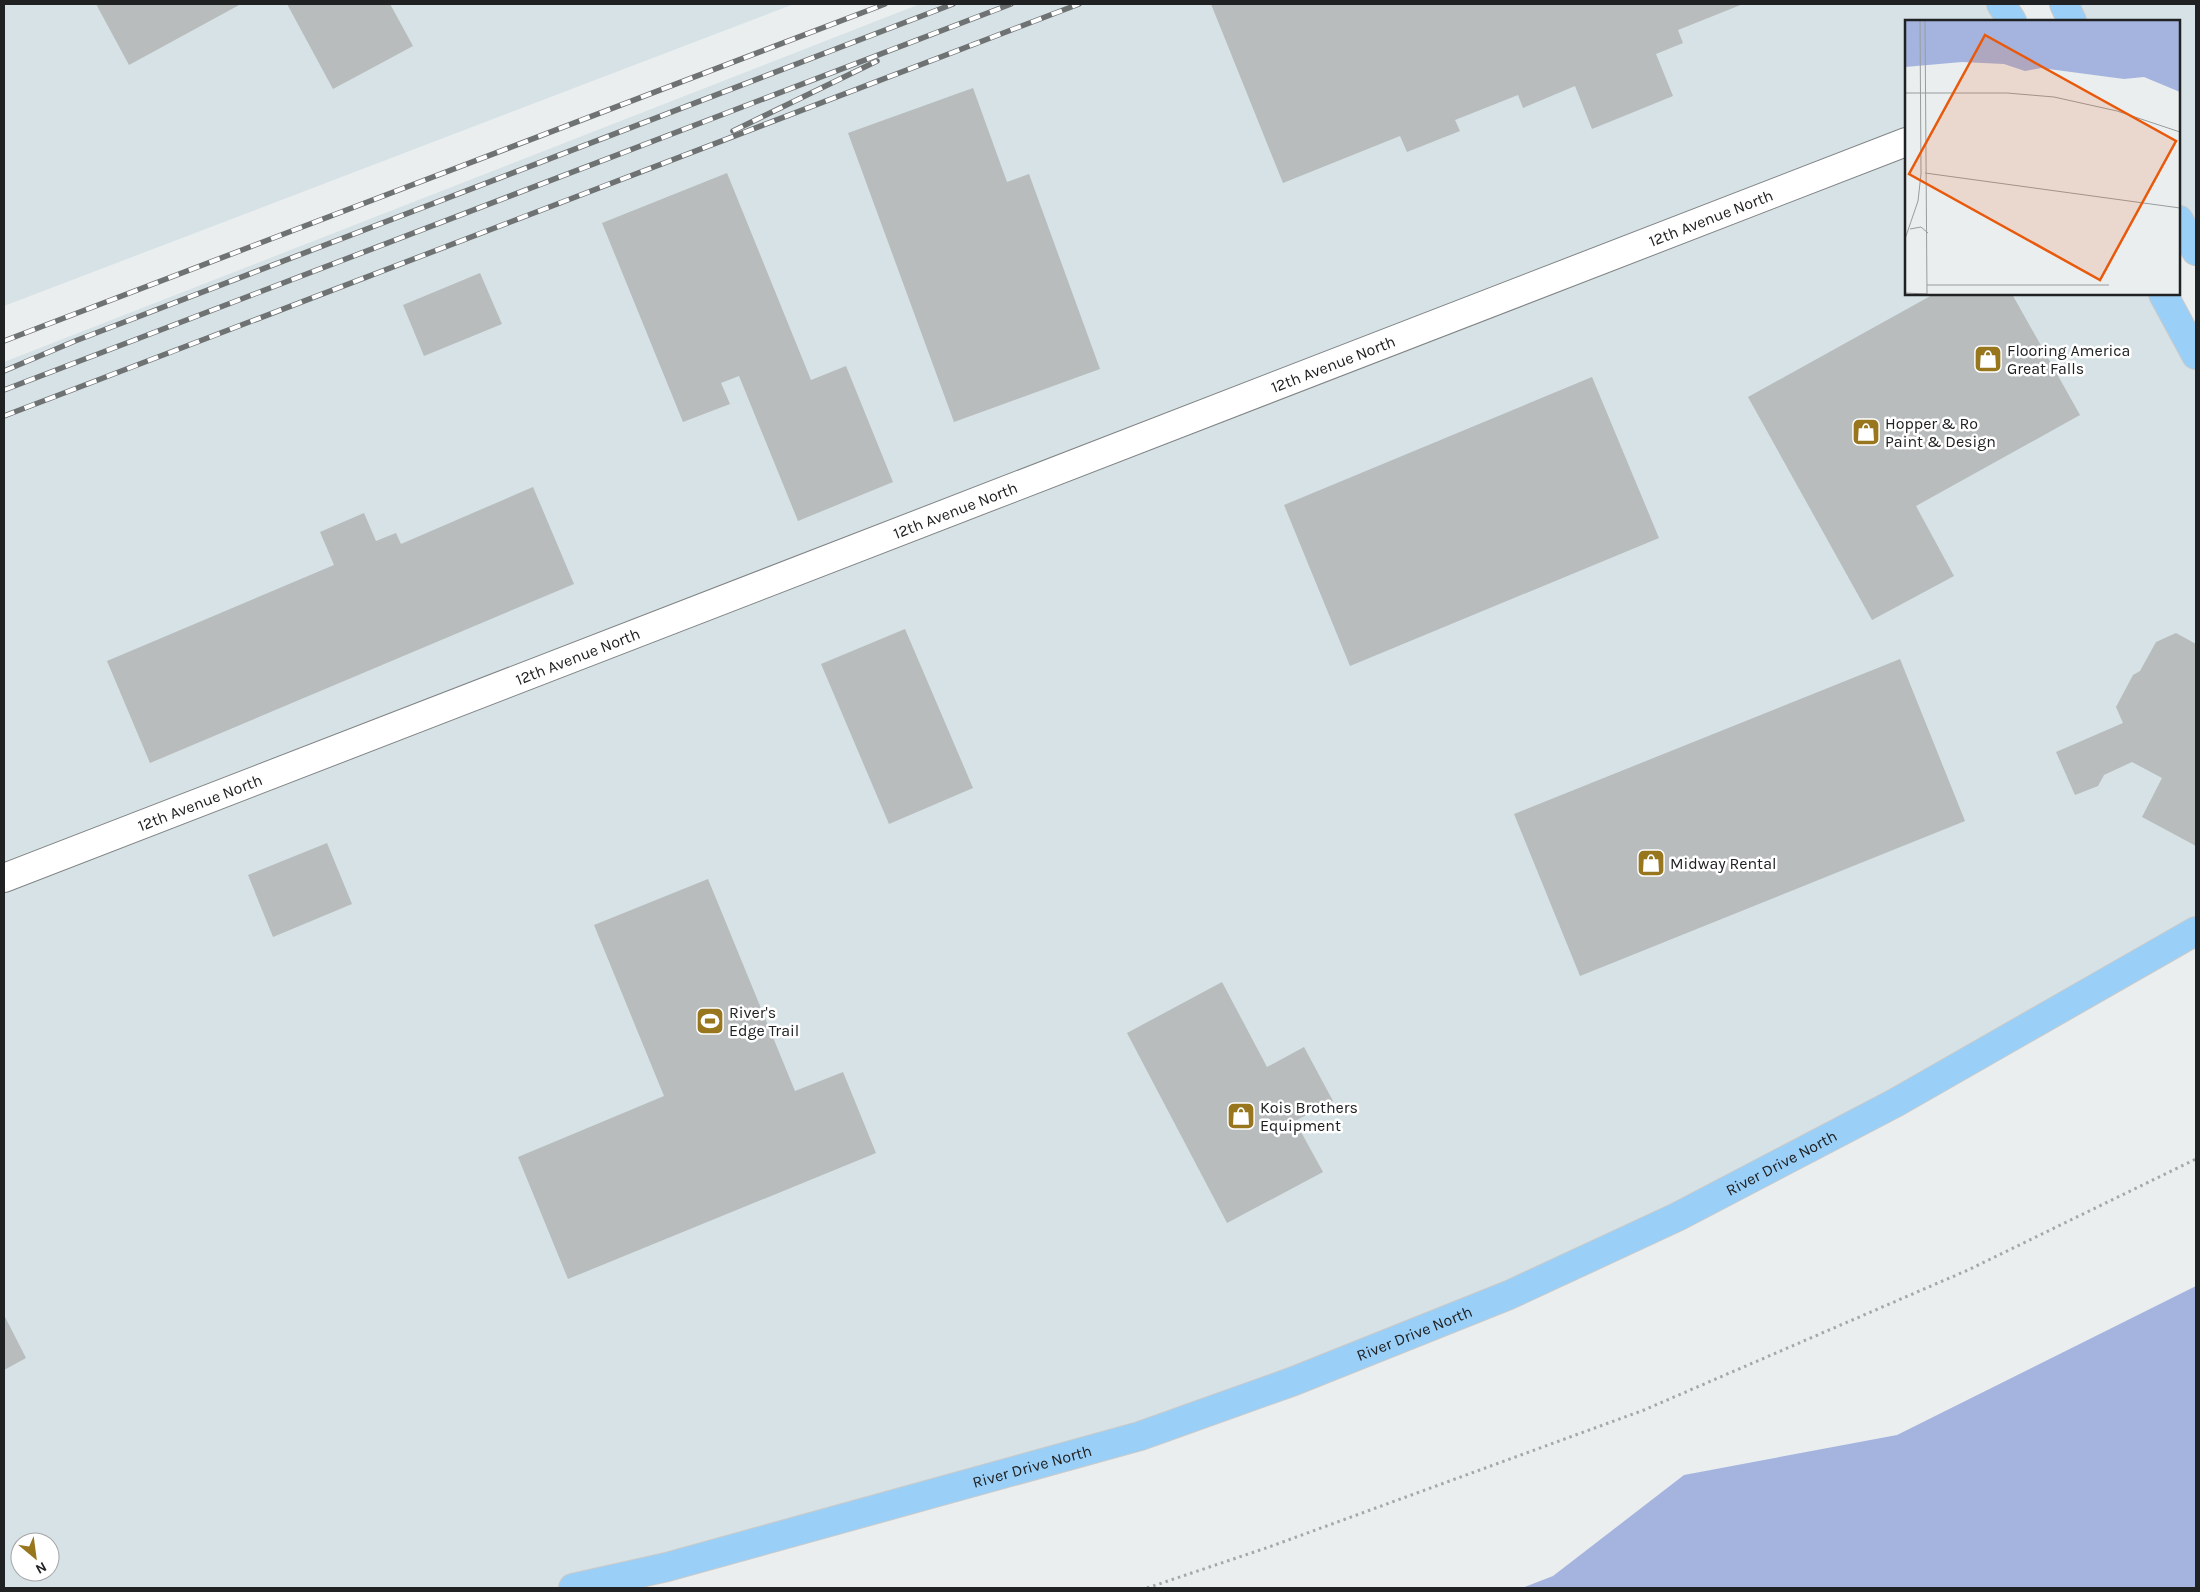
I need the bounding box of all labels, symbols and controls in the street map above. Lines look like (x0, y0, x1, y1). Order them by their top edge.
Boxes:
inset map (1905, 20, 2180, 295)
street label: 12th Avenue North (1646, 185, 1776, 250)
street label: 12th Avenue North (1268, 331, 1398, 396)
place label: Flooring America Great Falls (2007, 341, 2130, 378)
shop icon: Flooring America Great Falls (1973, 344, 2003, 374)
place label: Hopper & Ro Paint & Design (1885, 414, 1996, 451)
shop icon: Hopper & Ro Paint & Design (1851, 417, 1881, 447)
street label: 12th Avenue North (890, 477, 1020, 543)
street label: 12th Avenue North (513, 623, 642, 689)
street label: 12th Avenue North (135, 770, 265, 835)
shop icon: Midway Rental (1636, 848, 1666, 878)
place label: Midway Rental (1670, 854, 1776, 873)
place label: River's Edge Trail (729, 1003, 799, 1040)
sports icon: River's Edge Trail (695, 1006, 725, 1036)
place label: Kois Brothers Equipment (1260, 1098, 1358, 1135)
shop icon: Kois Brothers Equipment (1226, 1101, 1256, 1131)
street label: River Drive North (1722, 1126, 1840, 1199)
street label: River Drive North (1354, 1301, 1475, 1365)
street label: River Drive North (970, 1440, 1094, 1491)
north arrow (10, 1532, 60, 1582)
text: N (33, 1558, 50, 1578)

